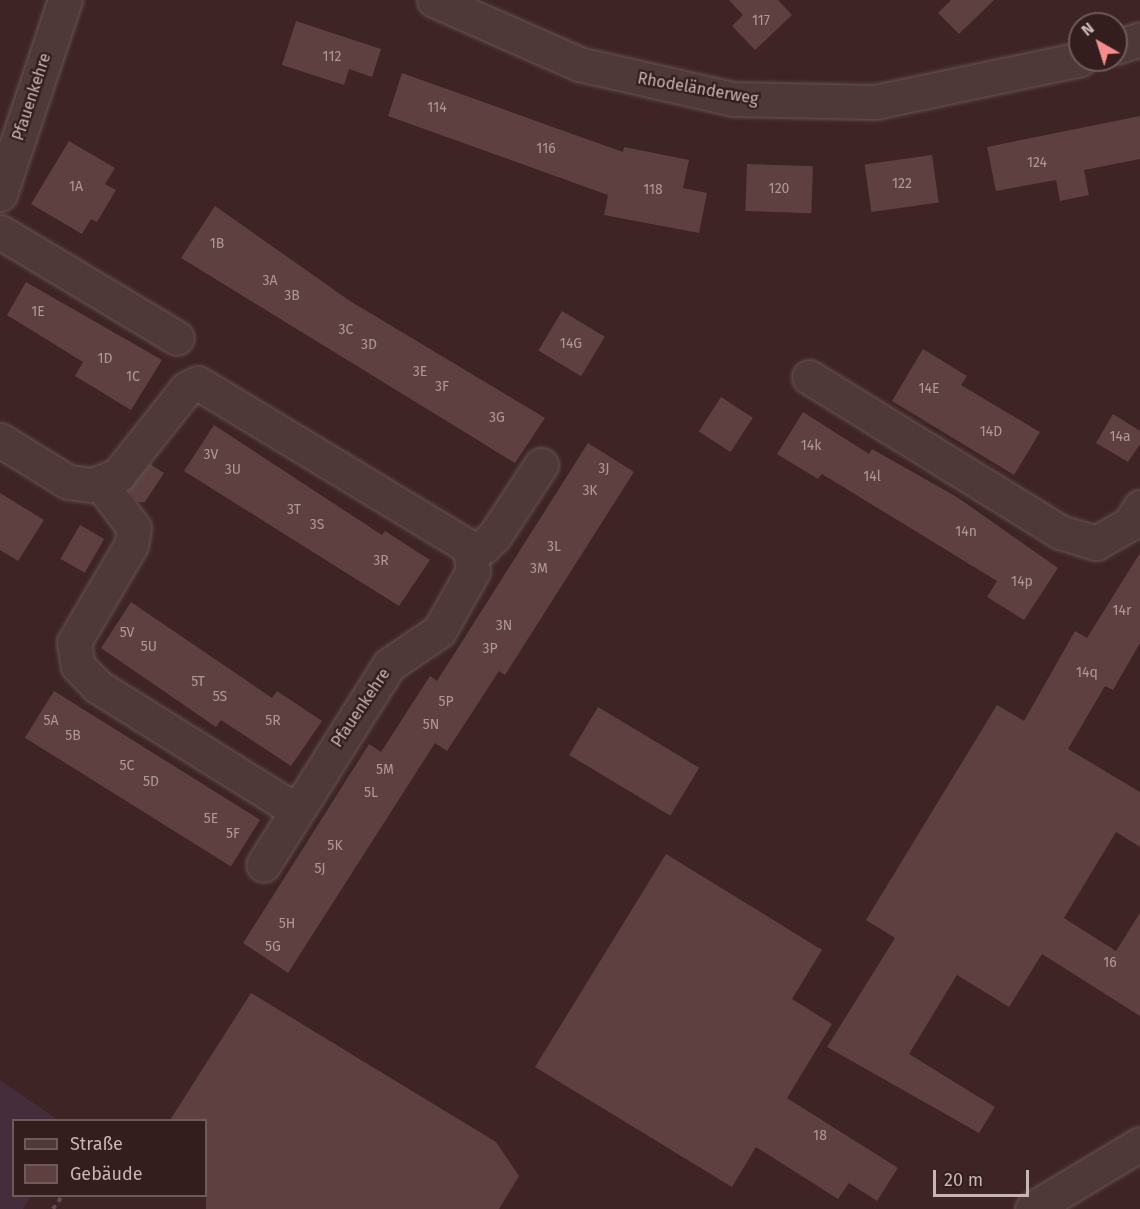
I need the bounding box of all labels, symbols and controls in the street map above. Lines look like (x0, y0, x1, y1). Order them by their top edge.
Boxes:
north arrow (1068, 12, 1128, 72)
house number: 117 (752, 13, 770, 29)
text: N (1078, 18, 1098, 40)
house number: 112 (323, 49, 341, 65)
street label: Pfauenkehre (9, 51, 55, 143)
street label: Rhodeländerweg (636, 69, 760, 109)
house number: 114 (427, 100, 447, 116)
house number: 116 (536, 141, 556, 157)
house number: 124 (1027, 155, 1047, 171)
house number: 122 (892, 176, 912, 192)
house number: 1A (69, 179, 83, 195)
house number: 120 (769, 181, 789, 197)
house number: 118 (643, 182, 663, 198)
house number: 1B (210, 236, 224, 252)
house number: 3A (262, 273, 278, 289)
house number: 3B (284, 288, 300, 304)
house number: 1E (31, 304, 45, 320)
house number: 3C (339, 322, 353, 338)
house number: 14G (560, 336, 582, 352)
house number: 3D (361, 337, 377, 353)
house number: 1D (97, 351, 113, 367)
house number: 3E (413, 364, 427, 380)
house number: 1C (126, 369, 140, 385)
house number: 3F (435, 379, 449, 395)
house number: 14E (919, 381, 939, 397)
house number: 3G (489, 410, 505, 426)
house number: 14D (980, 424, 1002, 440)
house number: 14a (1109, 429, 1131, 445)
house number: 14k (801, 438, 821, 454)
house number: 3V (204, 447, 218, 463)
house number: 3J (598, 461, 610, 477)
house number: 3U (225, 462, 241, 478)
house number: 14l (863, 469, 881, 485)
house number: 3K (582, 483, 598, 499)
house number: 3T (287, 502, 301, 518)
house number: 3S (310, 517, 324, 533)
house number: 14n (955, 524, 977, 540)
house number: 3L (547, 539, 561, 555)
house number: 3R (373, 553, 389, 569)
house number: 3M (530, 561, 548, 577)
house number: 14p (1011, 574, 1033, 590)
house number: 14r (1113, 603, 1131, 619)
house number: 3N (496, 618, 512, 634)
house number: 5V (120, 625, 134, 641)
house number: 5U (141, 639, 157, 655)
house number: 3P (482, 641, 498, 657)
street label: Pfauenkehre (328, 665, 394, 751)
house number: 14q (1076, 665, 1098, 681)
house number: 5T (191, 674, 205, 690)
house number: 5S (213, 689, 227, 705)
house number: 5P (438, 694, 454, 710)
house number: 5A (43, 713, 59, 729)
house number: 5R (265, 713, 281, 729)
house number: 5N (423, 717, 439, 733)
house number: 5B (65, 728, 81, 744)
house number: 5C (120, 758, 134, 774)
house number: 5M (376, 762, 394, 778)
house number: 5D (143, 774, 159, 790)
house number: 5L (364, 785, 378, 801)
house number: 5E (204, 811, 218, 827)
house number: 5F (226, 826, 240, 842)
house number: 5K (327, 838, 343, 854)
house number: 5J (314, 861, 326, 877)
house number: 5H (279, 916, 295, 932)
house number: 5G (265, 939, 281, 955)
house number: 16 (1103, 955, 1117, 971)
legend (12, 1119, 207, 1197)
house number: 18 (813, 1128, 827, 1144)
text: Straße (70, 1133, 123, 1155)
scale bar (936, 1158, 1032, 1196)
text: Gebäude (70, 1163, 143, 1185)
text: 20 m (944, 1169, 983, 1191)

